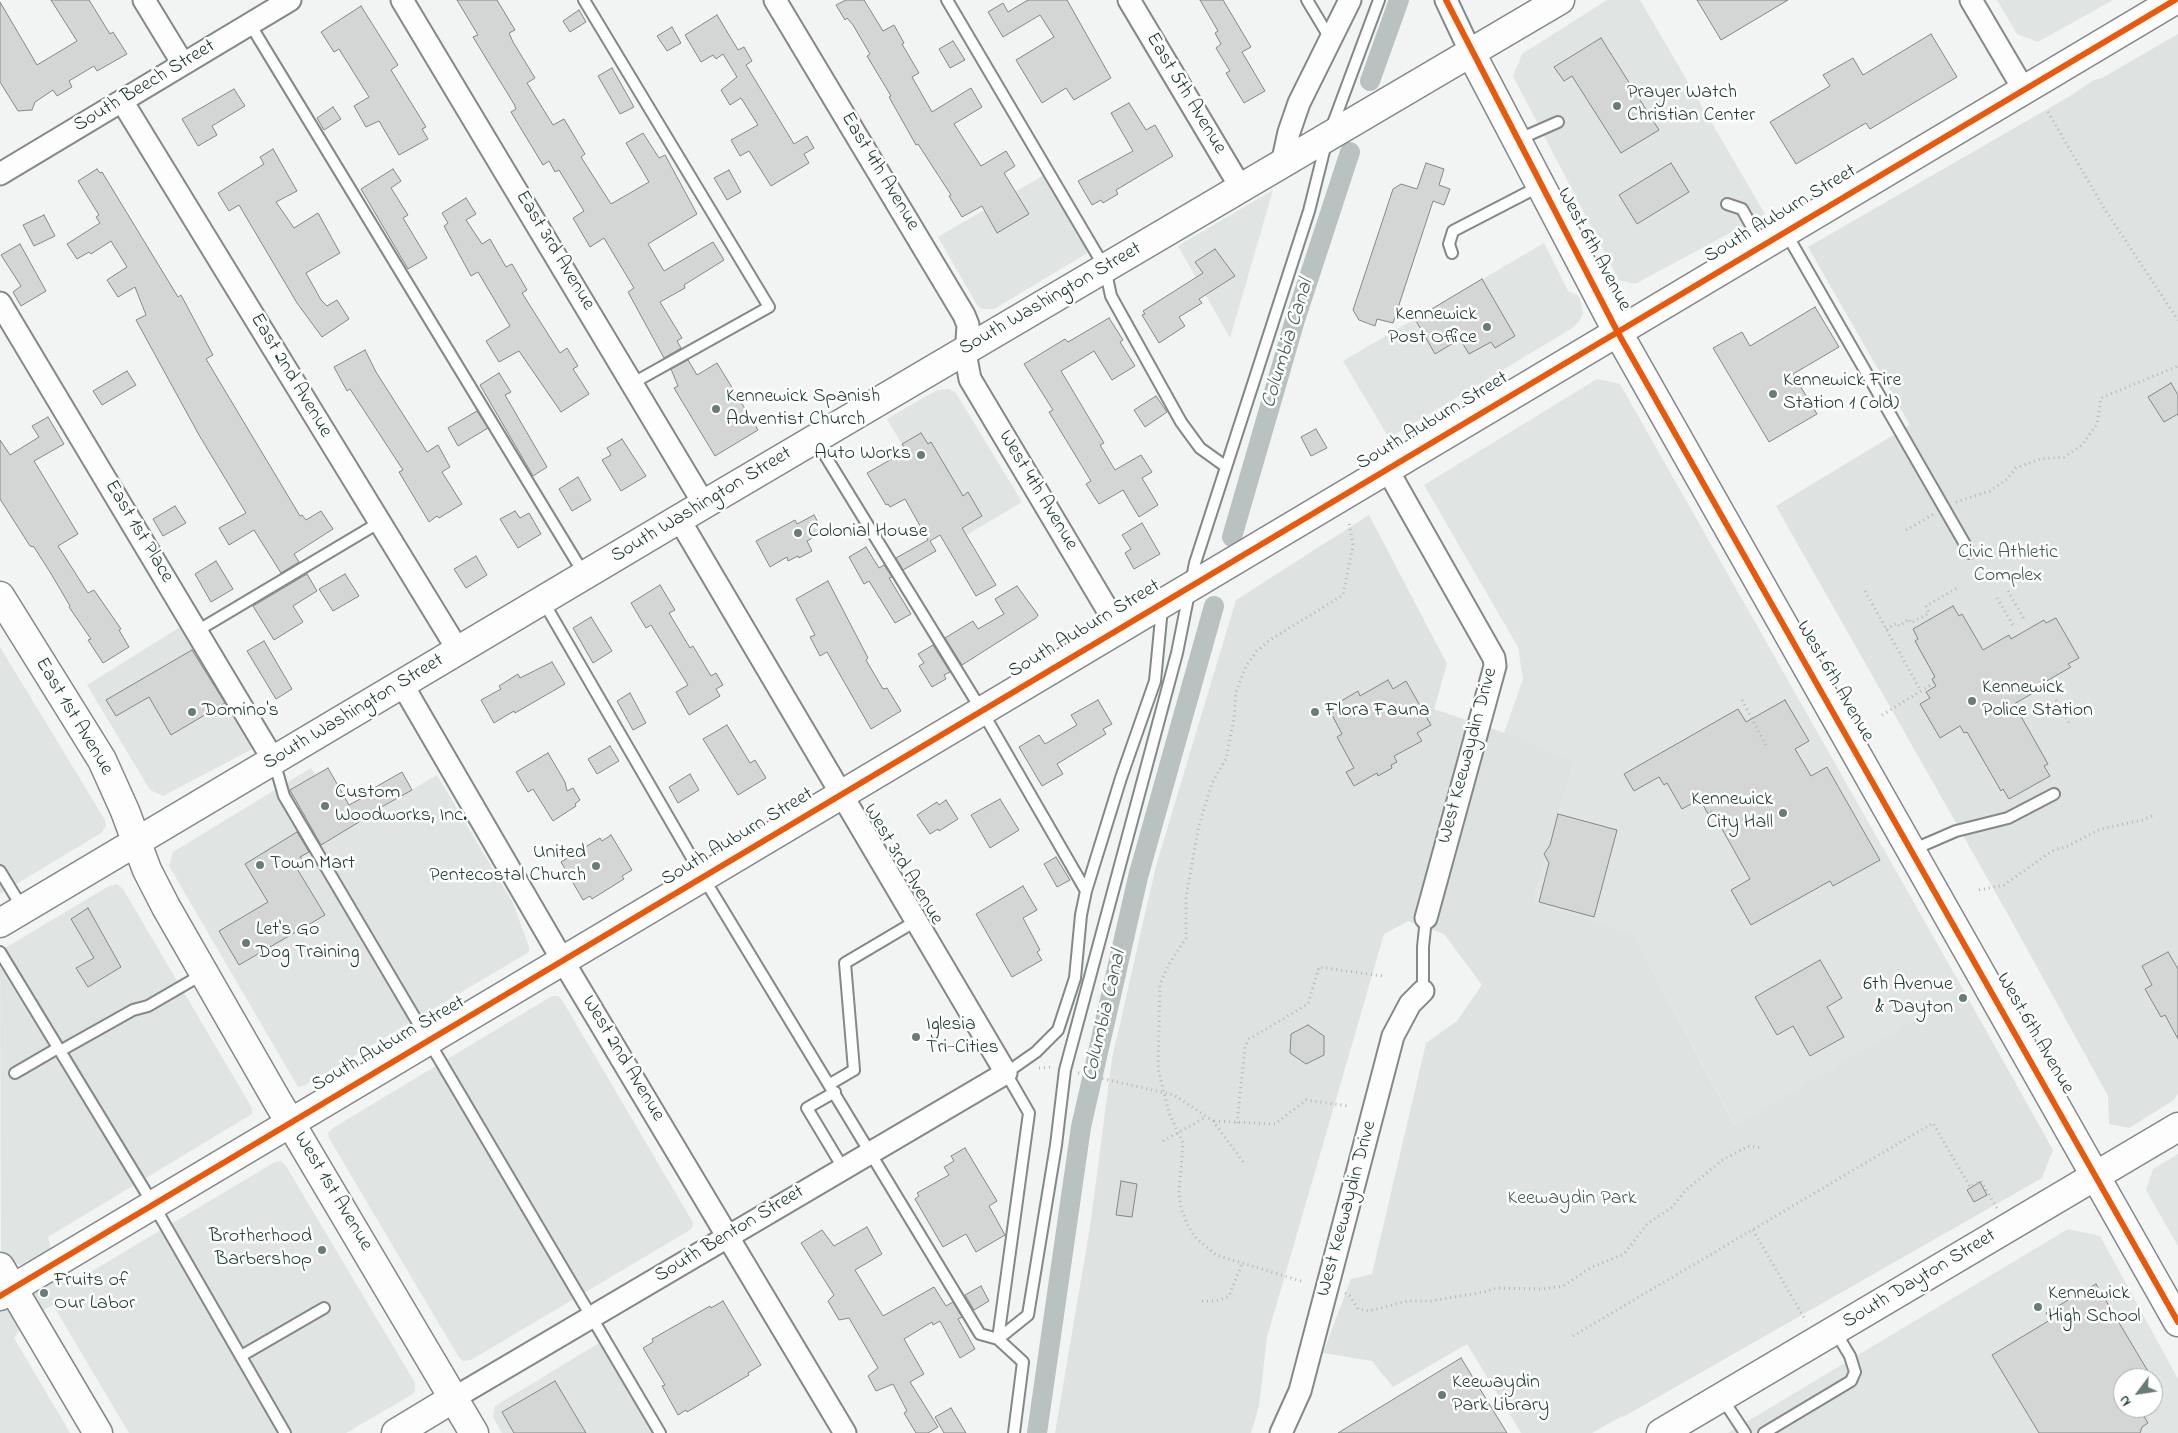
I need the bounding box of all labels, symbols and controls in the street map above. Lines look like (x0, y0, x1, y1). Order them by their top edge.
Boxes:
street label: East 5th Avenue (1139, 29, 1231, 159)
street label: South Beech Street (70, 35, 220, 139)
place label: Prayer Watch Christian Center (1627, 82, 1755, 129)
marker: Prayer Watch Christian Center (1611, 100, 1623, 112)
street label: East 4th Avenue (834, 108, 924, 236)
street label: South Auburn Street (1701, 160, 1861, 270)
street label: West 6th Avenue (1550, 184, 1636, 316)
street label: East 3rd Avenue (509, 187, 599, 315)
street label: South Washington Street (956, 238, 1146, 362)
water label: Columbia Canal (1257, 277, 1321, 411)
place label: Kennewick Post Office (1388, 304, 1477, 351)
street label: East 2nd Avenue (243, 310, 337, 442)
marker: Kennewick Post Office (1481, 321, 1493, 333)
street label: South Auburn Street (1353, 367, 1513, 477)
place label: Kennewick Fire Station 1 (old) (1783, 370, 1901, 417)
place label: Kennewick Spanish Adventist Church (726, 386, 880, 433)
marker: Kennewick Fire Station 1 (old) (1767, 388, 1779, 400)
marker: Kennewick Spanish Adventist Church (710, 403, 722, 415)
street label: West 4th Avenue (992, 427, 1082, 555)
street label: South Washington Street (607, 442, 797, 570)
place label: Auto Works (814, 443, 911, 467)
marker: Auto Works (915, 449, 927, 461)
street label: East 1st Place (98, 476, 178, 588)
place label: Colonial House (808, 521, 928, 545)
marker: Colonial House (792, 527, 804, 539)
park label: Civic Athletic Complex (1958, 542, 2058, 589)
street label: South Auburn Street (1005, 575, 1165, 685)
street label: West 6th Avenue (1790, 617, 1878, 747)
street label: South Washington Street (259, 649, 449, 777)
street label: East 1st Avenue (28, 654, 118, 780)
street label: West Keewaydin Drive (1434, 665, 1504, 847)
place label: Kennewick Police Station (1982, 677, 2093, 724)
marker: Kennewick Police Station (1966, 695, 1978, 707)
place label: Domino's (202, 700, 279, 724)
place label: Flora Fauna (1325, 700, 1430, 724)
marker: Domino's (186, 706, 198, 718)
marker: Flora Fauna (1309, 706, 1321, 718)
place label: Custom Woodworks, Inc. (335, 782, 467, 829)
street label: South Auburn Street (658, 783, 818, 893)
place label: Kennewick City Hall (1691, 789, 1773, 836)
marker: Custom Woodworks, Inc. (319, 800, 331, 812)
street label: West 3rd Avenue (856, 800, 948, 930)
marker: Kennewick City Hall (1777, 807, 1789, 819)
place label: United Pentecostal Church (429, 842, 586, 889)
place label: Town Mart (270, 853, 355, 877)
marker: Town Mart (254, 859, 266, 871)
marker: United Pentecostal Church (590, 860, 602, 872)
place label: Let's Go Dog Training (256, 919, 359, 966)
marker: Let's Go Dog Training (240, 937, 252, 949)
water label: Columbia Canal (1079, 948, 1133, 1084)
street label: West 6th Avenue (1990, 969, 2078, 1099)
place label: 6th Avenue & Dayton (1863, 974, 1953, 1021)
street label: South Auburn Street (308, 991, 470, 1099)
street label: West 2nd Avenue (575, 992, 669, 1126)
marker: 6th Avenue & Dayton (1957, 992, 1969, 1004)
place label: Iglesia Tri-Cities (926, 1014, 999, 1061)
marker: Iglesia Tri-Cities (910, 1031, 922, 1043)
street label: West Keewaydin Drive (1313, 1118, 1383, 1300)
street label: West 1st Avenue (287, 1128, 377, 1256)
street label: South Benton Street (651, 1181, 809, 1289)
park label: Keewaydin Park (1507, 1188, 1637, 1212)
street label: South Dayton Street (1839, 1225, 2001, 1335)
place label: Brotherhood Barbershop (209, 1226, 312, 1273)
marker: Brotherhood Barbershop (316, 1244, 328, 1256)
place label: Fruits of Our Labor (54, 1270, 135, 1317)
place label: Kennewick High School (2048, 1283, 2141, 1330)
marker: Fruits of Our Labor (38, 1287, 50, 1299)
marker: Kennewick High School (2032, 1301, 2044, 1313)
north arrow (2113, 1368, 2163, 1418)
place label: Keewaydin Park Library (1452, 1372, 1549, 1419)
marker: Keewaydin Park Library (1436, 1389, 1448, 1401)
text: N (2114, 1391, 2137, 1410)

